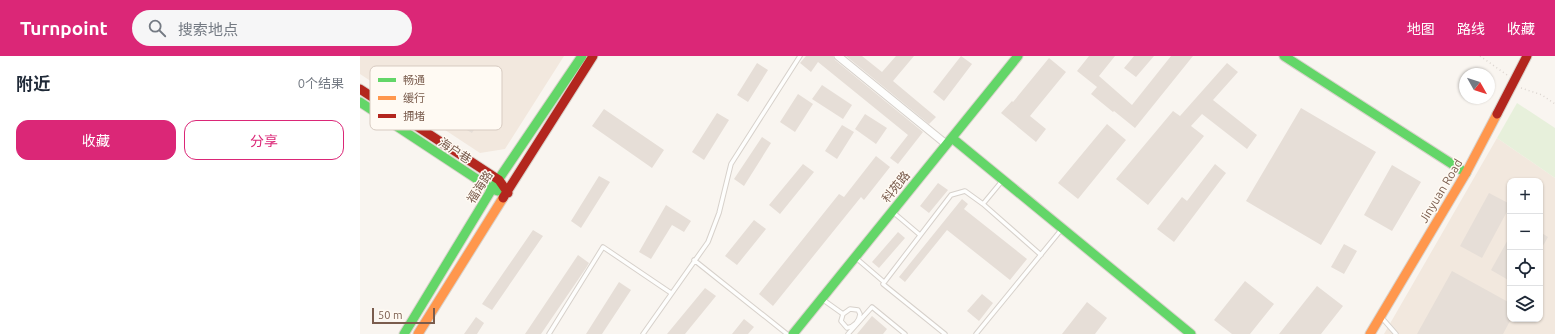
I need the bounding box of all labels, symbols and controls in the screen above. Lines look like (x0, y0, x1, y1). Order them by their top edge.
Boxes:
search box (132, 10, 412, 46)
text: Turnpoint (20, 17, 108, 39)
icon: search (146, 17, 168, 39)
text: 搜索地点 (178, 21, 238, 38)
text: 地图 (1407, 21, 1435, 37)
text: 路线 (1457, 21, 1485, 37)
text: 收藏 (1507, 21, 1535, 37)
legend (370, 66, 502, 130)
north arrow (1459, 68, 1495, 104)
text: 附近 (16, 74, 50, 93)
text: 畅通 (403, 74, 425, 86)
text: 0个结果 (298, 76, 344, 90)
text: 缓行 (403, 92, 425, 104)
text: 拥堵 (403, 110, 425, 122)
button: 收藏 (16, 120, 176, 160)
button: 分享 (184, 120, 344, 160)
street label: 海户巷 (437, 135, 474, 166)
street label: Jinyuan Road (1417, 157, 1465, 225)
street label: 福海路 (464, 168, 495, 205)
street label: 科苑路 (879, 169, 912, 205)
map controls (1507, 178, 1543, 322)
button: + (1507, 178, 1543, 214)
button: − (1507, 214, 1543, 250)
button: locate (1507, 250, 1543, 286)
button: layers (1507, 286, 1543, 322)
scale bar (372, 306, 435, 325)
text: 50 m (378, 309, 402, 321)

